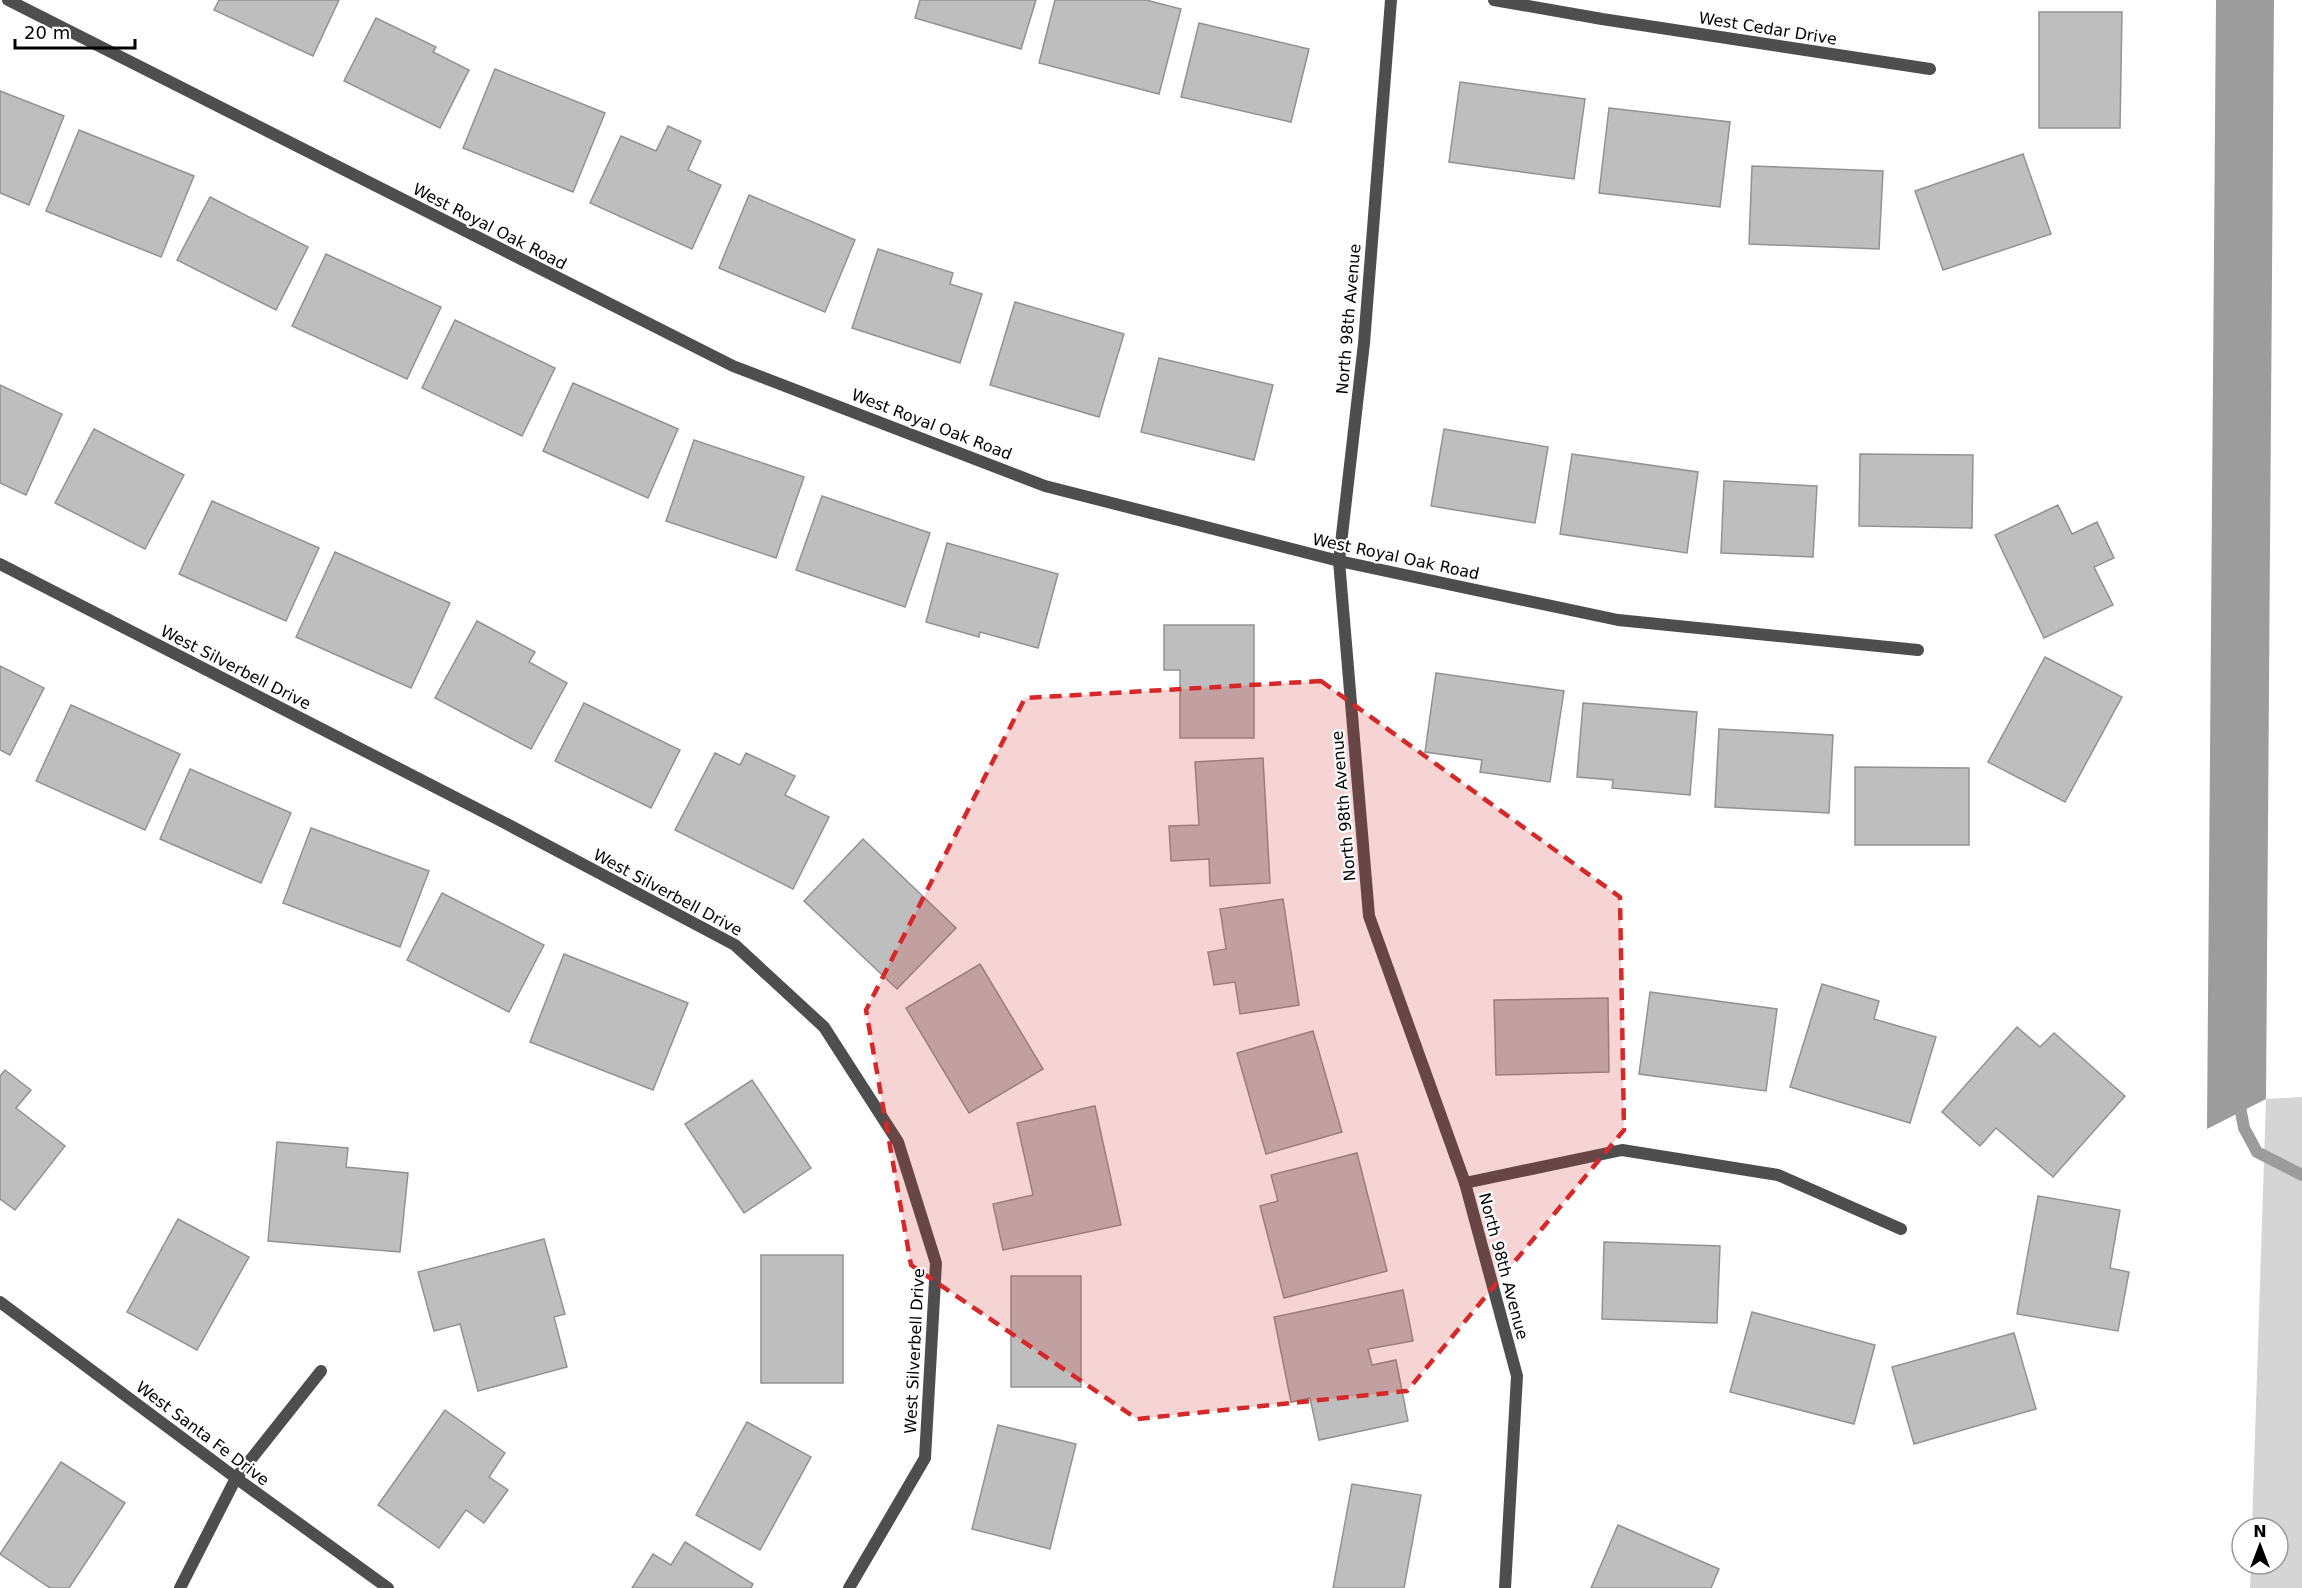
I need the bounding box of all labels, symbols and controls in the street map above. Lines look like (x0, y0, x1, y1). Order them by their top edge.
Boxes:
street label: West Cedar Drive (1697, 8, 1838, 49)
scale bar (15, 12, 135, 50)
text: 20 m (24, 22, 70, 43)
street label: West Royal Oak Road (410, 179, 570, 274)
street label: North 98th Avenue (1332, 243, 1365, 395)
street label: West Royal Oak Road (849, 385, 1015, 464)
street label: West Royal Oak Road (1311, 529, 1481, 583)
street label: West Silverbell Drive (158, 621, 314, 714)
street label: North 98th Avenue (1327, 730, 1360, 882)
street label: West Silverbell Drive (590, 845, 746, 940)
street label: North 98th Avenue (1475, 1191, 1532, 1342)
street label: West Silverbell Drive (901, 1268, 928, 1434)
street label: West Santa Fe Drive (132, 1377, 273, 1490)
north arrow (2230, 1516, 2290, 1576)
text: N (2253, 1522, 2267, 1541)

